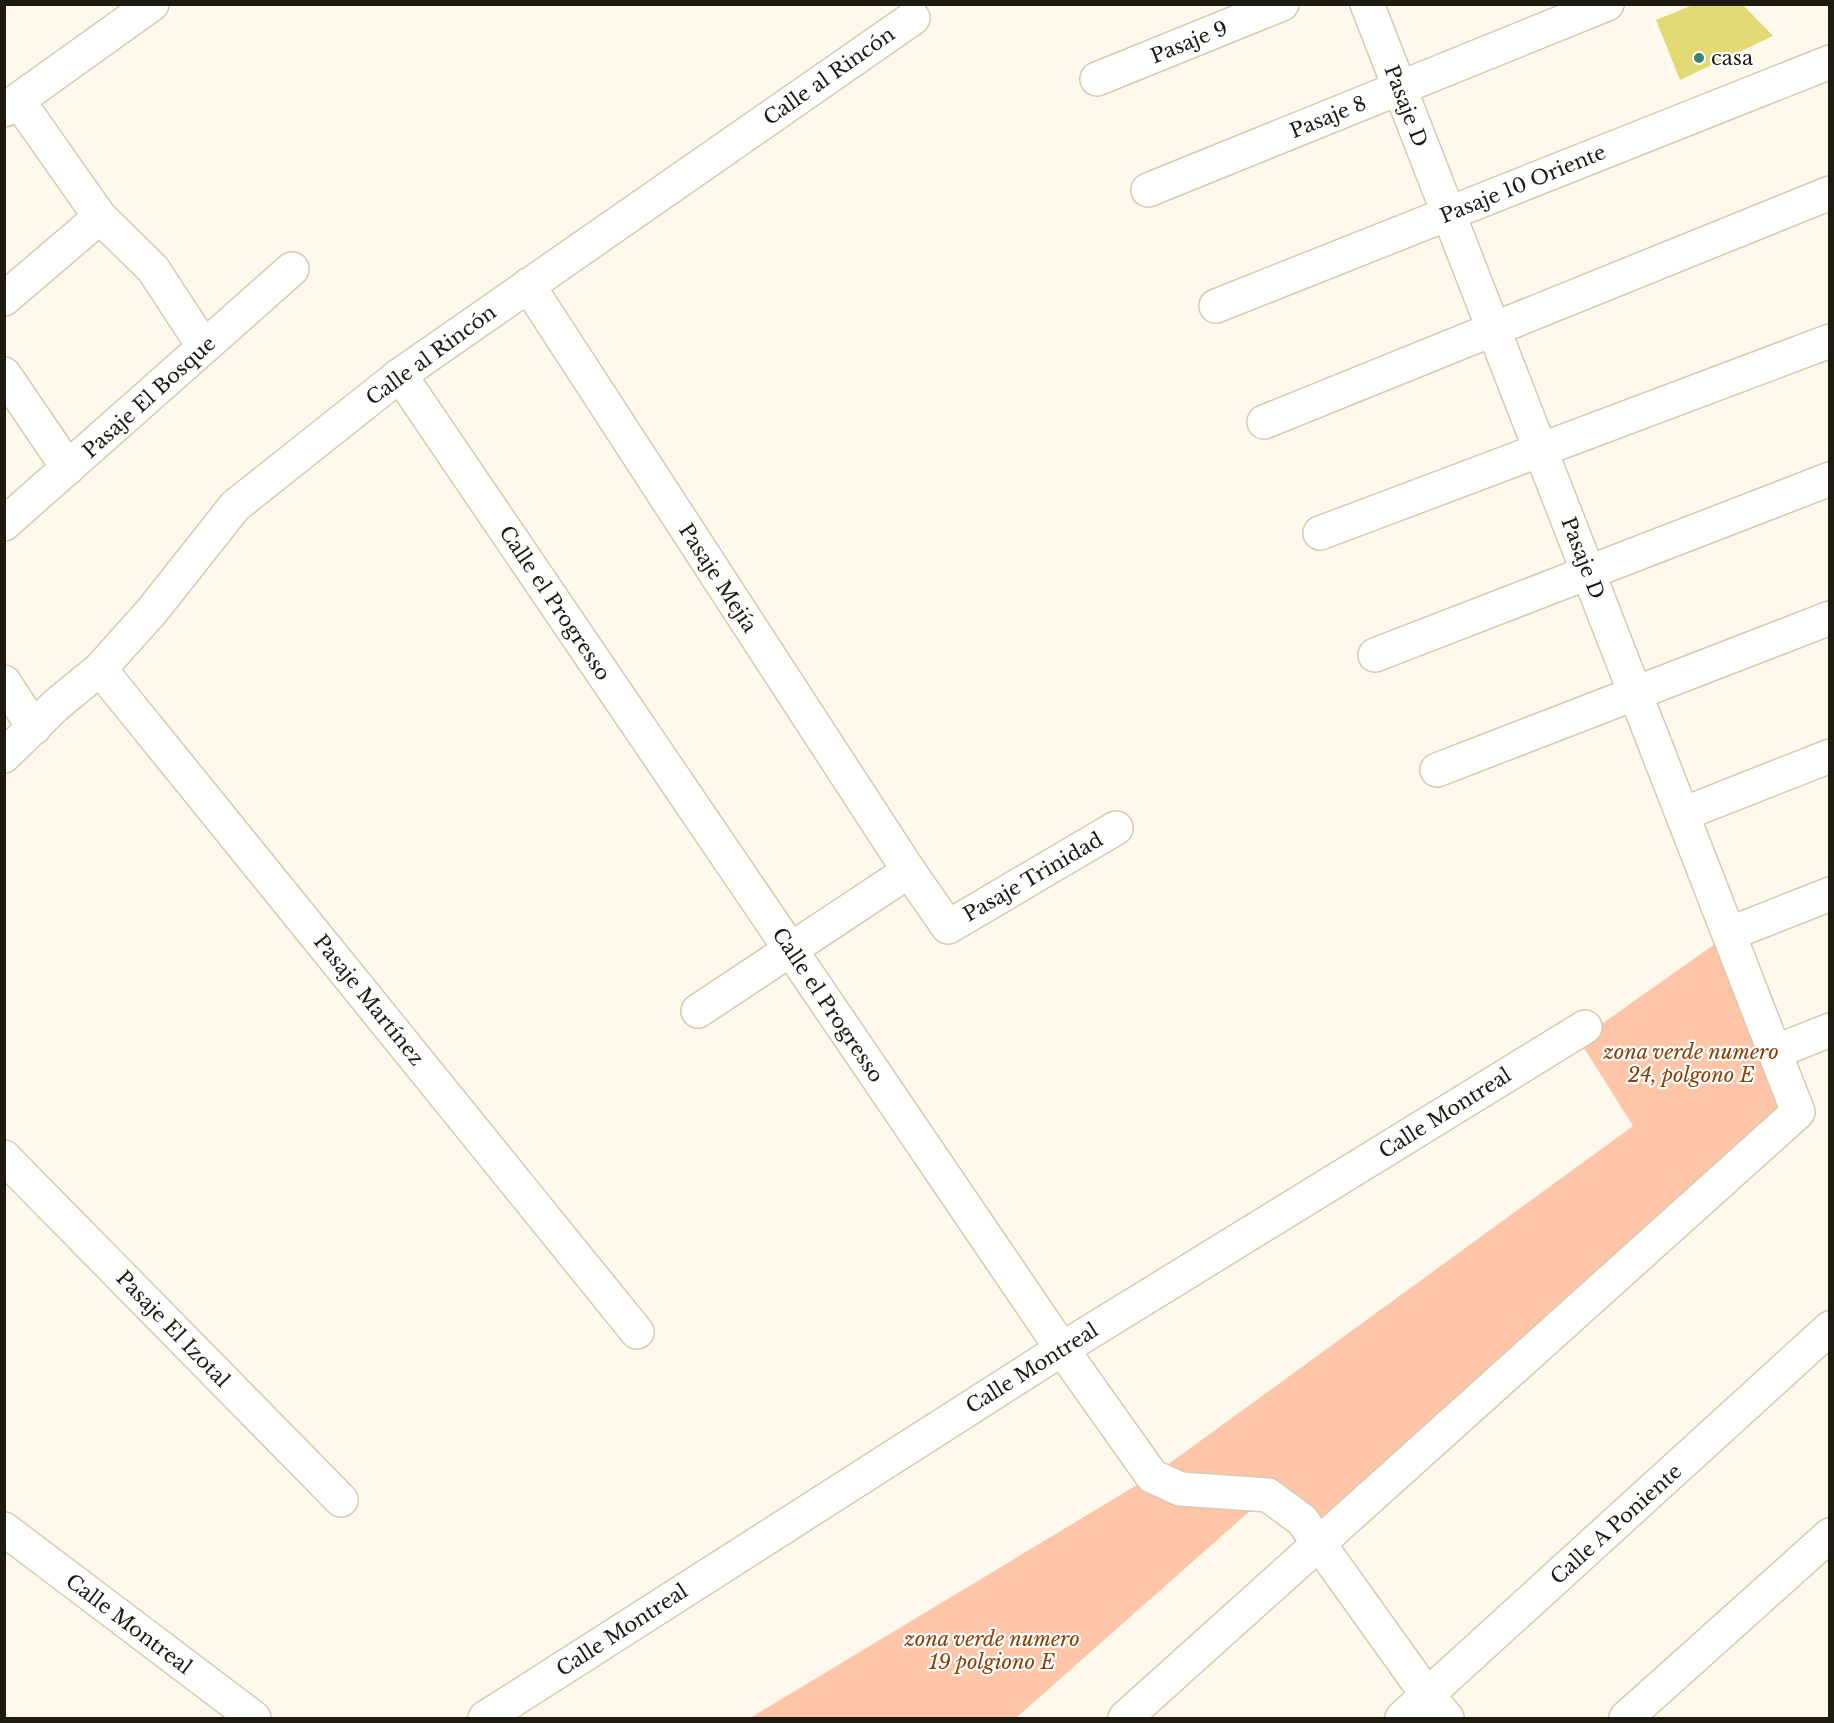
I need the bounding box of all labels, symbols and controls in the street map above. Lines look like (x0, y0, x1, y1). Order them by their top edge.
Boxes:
street label: Pasaje 9 (1147, 16, 1231, 68)
street label: Calle al Rincón (759, 22, 899, 130)
place label: casa (1711, 46, 1754, 70)
marker: casa (1692, 51, 1706, 65)
street label: Pasaje D (1379, 62, 1433, 150)
street label: Pasaje 8 (1286, 91, 1370, 143)
street label: Pasaje 10 Oriente (1437, 140, 1609, 228)
street label: Calle al Rincón (361, 300, 501, 410)
street label: Pasaje El Bosque (78, 331, 220, 463)
street label: Pasaje D (1556, 514, 1610, 602)
street label: Pasaje Mejía (674, 519, 763, 638)
street label: Calle el Progresso (494, 521, 616, 685)
street label: Pasaje Trinidad (959, 827, 1107, 927)
street label: Calle el Progresso (767, 923, 889, 1087)
street label: Pasaje Martínez (309, 930, 429, 1070)
park label: zona verde numero 24, polgono E (1602, 1040, 1779, 1087)
street label: Calle Montreal (1374, 1063, 1516, 1163)
street label: Pasaje El Izotal (111, 1266, 235, 1392)
street label: Calle Montreal (961, 1318, 1103, 1418)
street label: Calle A Poniente (1546, 1459, 1686, 1589)
street label: Calle Montreal (61, 1569, 197, 1679)
street label: Calle Montreal (552, 1579, 692, 1681)
park label: zona verde numero 19 polgiono E (903, 1627, 1080, 1674)

